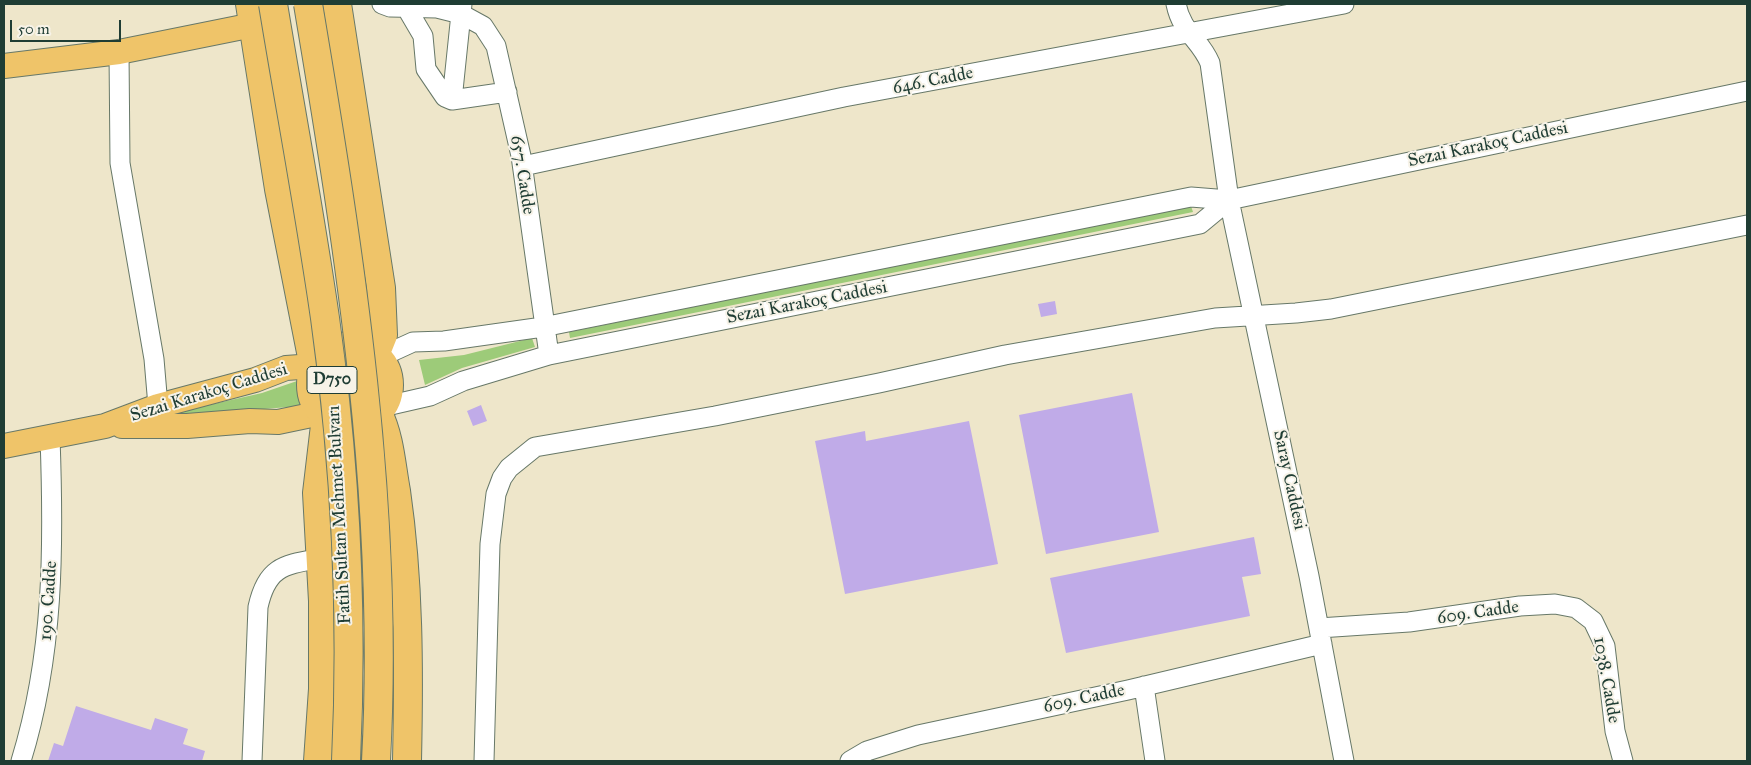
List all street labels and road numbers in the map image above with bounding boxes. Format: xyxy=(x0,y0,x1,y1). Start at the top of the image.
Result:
street label: 646. Cadde xyxy=(891,63,975,99)
street label: Sezai Karakoç Caddesi xyxy=(1406,117,1570,173)
street label: 657. Cadde xyxy=(505,134,539,216)
street label: Sezai Karakoç Caddesi xyxy=(725,277,889,329)
street label: Sezai Karakoç Caddesi xyxy=(128,359,290,427)
road number: D750 xyxy=(307,366,357,394)
street label: Fatih Sultan Mehmet Bulvarı xyxy=(323,405,357,625)
street label: Saray Caddesi xyxy=(1268,428,1310,532)
street label: 190. Cadde xyxy=(35,560,63,642)
street label: 609. Cadde xyxy=(1436,597,1520,629)
street label: 1038. Cadde xyxy=(1588,635,1624,725)
street label: 609. Cadde xyxy=(1041,680,1127,718)

